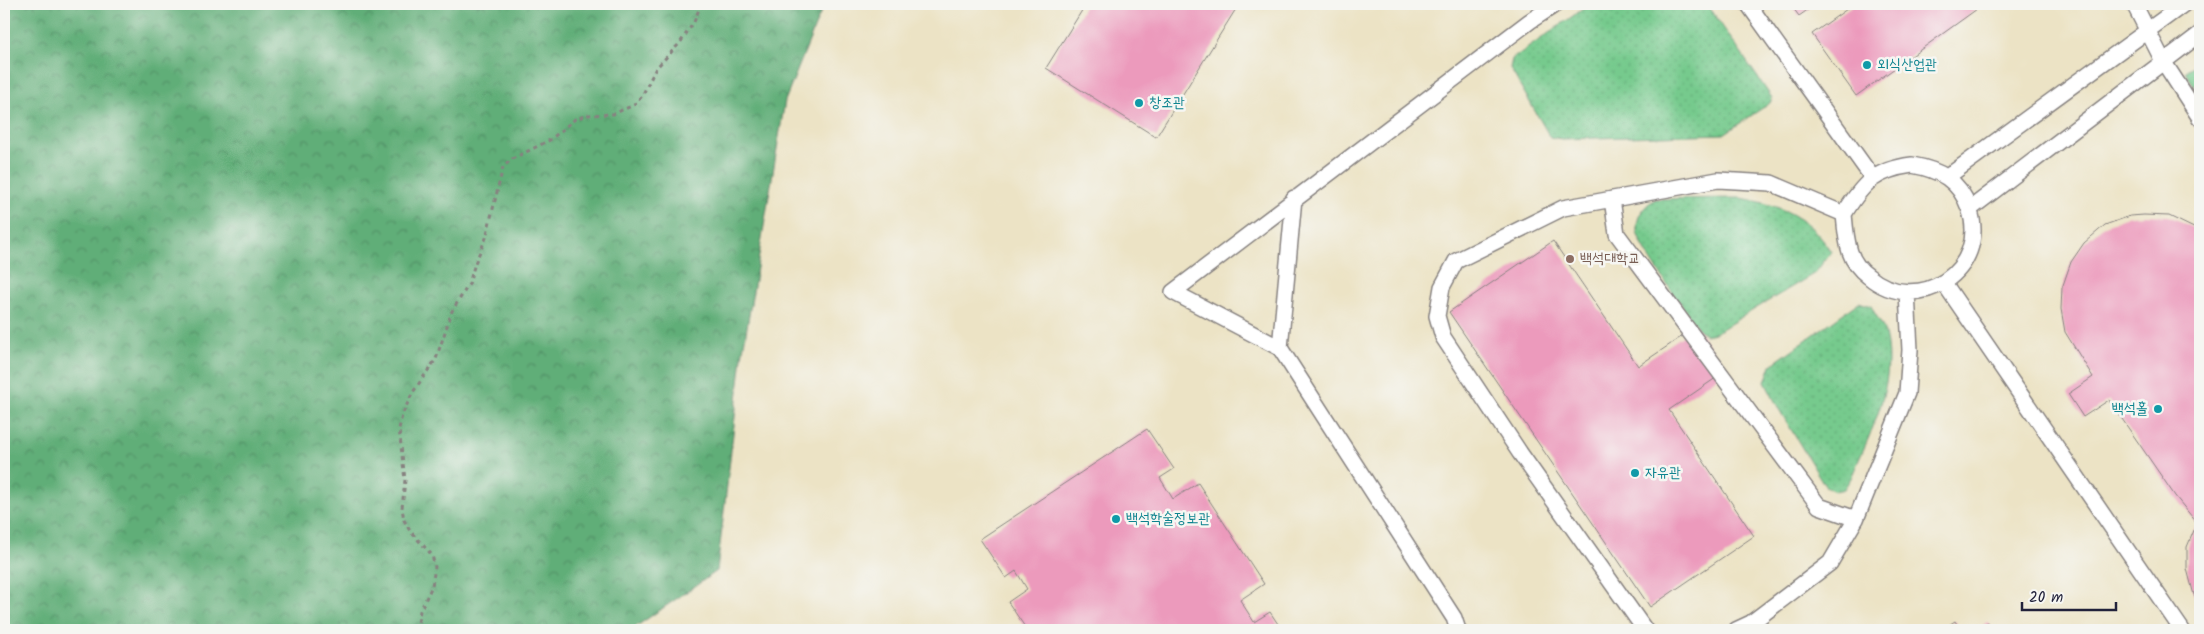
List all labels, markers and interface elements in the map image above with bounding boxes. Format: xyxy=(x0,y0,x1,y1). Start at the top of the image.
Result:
place label: 외식산업관 xyxy=(1877,53,1937,77)
marker: 외식산업관 xyxy=(1861,59,1873,71)
place label: 창조관 xyxy=(1149,91,1185,115)
marker: 창조관 xyxy=(1133,97,1145,109)
place label: 백석대학교 xyxy=(1580,247,1640,271)
marker: 백석대학교 xyxy=(1564,253,1576,265)
place label: 백석홀 xyxy=(2112,397,2148,421)
marker: 백석홀 xyxy=(2152,403,2164,415)
place label: 자유관 xyxy=(1645,461,1681,485)
marker: 자유관 xyxy=(1629,467,1641,479)
place label: 백석학술정보관 xyxy=(1126,507,1211,531)
marker: 백석학술정보관 xyxy=(1110,513,1122,525)
scale bar xyxy=(2022,579,2115,611)
text: 20 m xyxy=(2029,586,2063,610)

